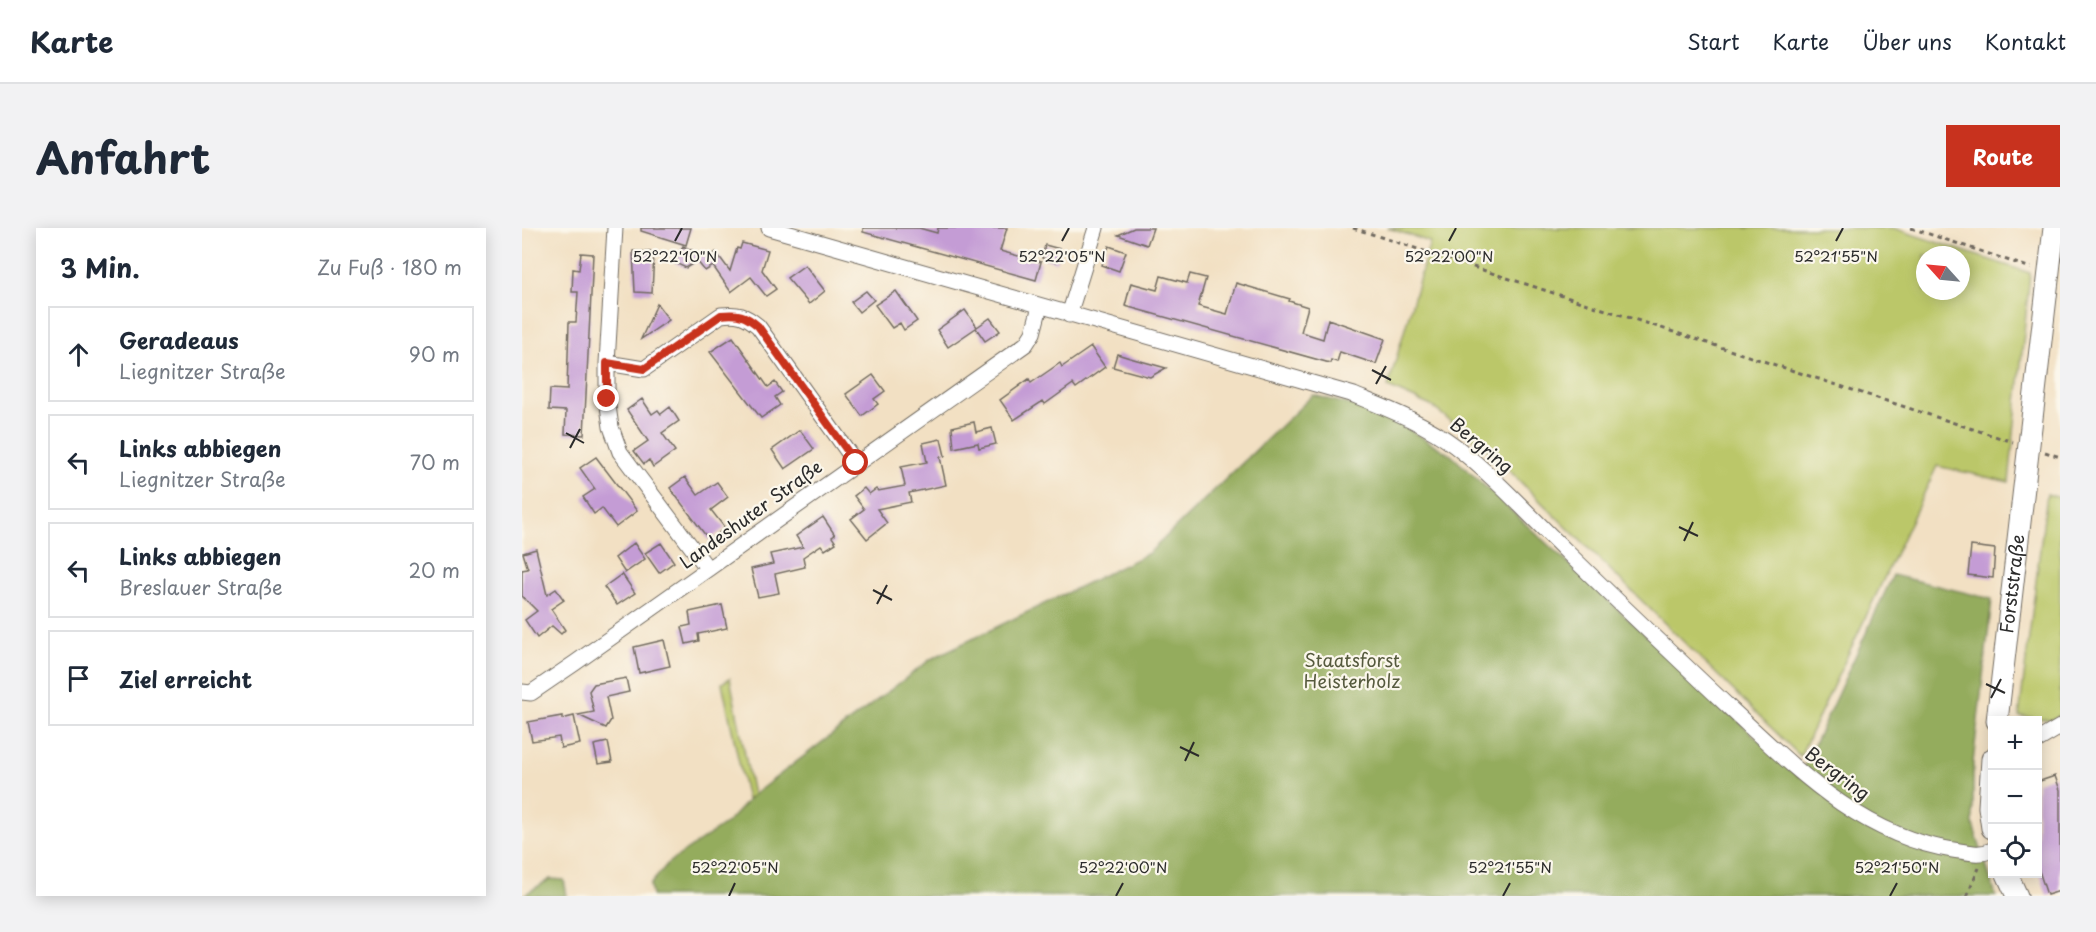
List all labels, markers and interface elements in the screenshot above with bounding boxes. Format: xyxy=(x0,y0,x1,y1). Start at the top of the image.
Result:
text: Karte xyxy=(30,20,113,63)
text: Start xyxy=(1687,25,1739,57)
text: Karte xyxy=(1772,25,1829,57)
text: Über uns xyxy=(1862,25,1952,57)
text: Kontakt xyxy=(1985,25,2066,57)
text: Anfahrt xyxy=(36,125,210,188)
button: Route xyxy=(1946,125,2060,187)
text: 52°22'10"N xyxy=(632,244,718,267)
text: 52°22'05"N xyxy=(1018,244,1106,267)
text: 52°22'00"N xyxy=(1404,244,1494,267)
text: 52°21'55"N xyxy=(1794,244,1878,267)
north arrow xyxy=(1916,246,1970,300)
text: 3 Min. xyxy=(60,248,140,287)
text: Zu Fuß · 180 m xyxy=(317,252,462,282)
text: Geradeaus xyxy=(119,323,239,356)
icon: ahead xyxy=(62,338,95,371)
text: 90 m xyxy=(409,339,460,369)
text: Liegnitzer Straße xyxy=(119,356,286,386)
route end xyxy=(593,385,619,411)
street label: Bergring xyxy=(1445,410,1519,479)
text: Links abbiegen xyxy=(119,431,281,464)
icon: left xyxy=(62,446,95,479)
text: 70 m xyxy=(410,447,460,477)
route start xyxy=(842,449,868,475)
street label: Landeshuter Straße xyxy=(673,453,827,575)
text: Liegnitzer Straße xyxy=(119,464,286,494)
street label: Forststraße xyxy=(1992,533,2030,635)
text: Links abbiegen xyxy=(119,539,281,572)
icon: left xyxy=(62,554,95,587)
text: 20 m xyxy=(408,555,460,585)
text: Breslauer Straße xyxy=(119,572,283,602)
park label: Staatsforst Heisterholz xyxy=(1304,646,1400,694)
icon: arrive xyxy=(62,662,95,695)
text: Ziel erreicht xyxy=(119,662,252,695)
map controls xyxy=(1988,716,2042,878)
button: + xyxy=(1988,716,2042,770)
street label: Bergring xyxy=(1800,739,1876,806)
button: − xyxy=(1988,770,2042,824)
button: locate xyxy=(1988,824,2042,878)
text: 52°22'05"N xyxy=(691,855,779,878)
text: 52°22'00"N xyxy=(1078,855,1168,878)
text: 52°21'55"N xyxy=(1468,855,1552,878)
text: 52°21'50"N xyxy=(1854,855,1940,878)

